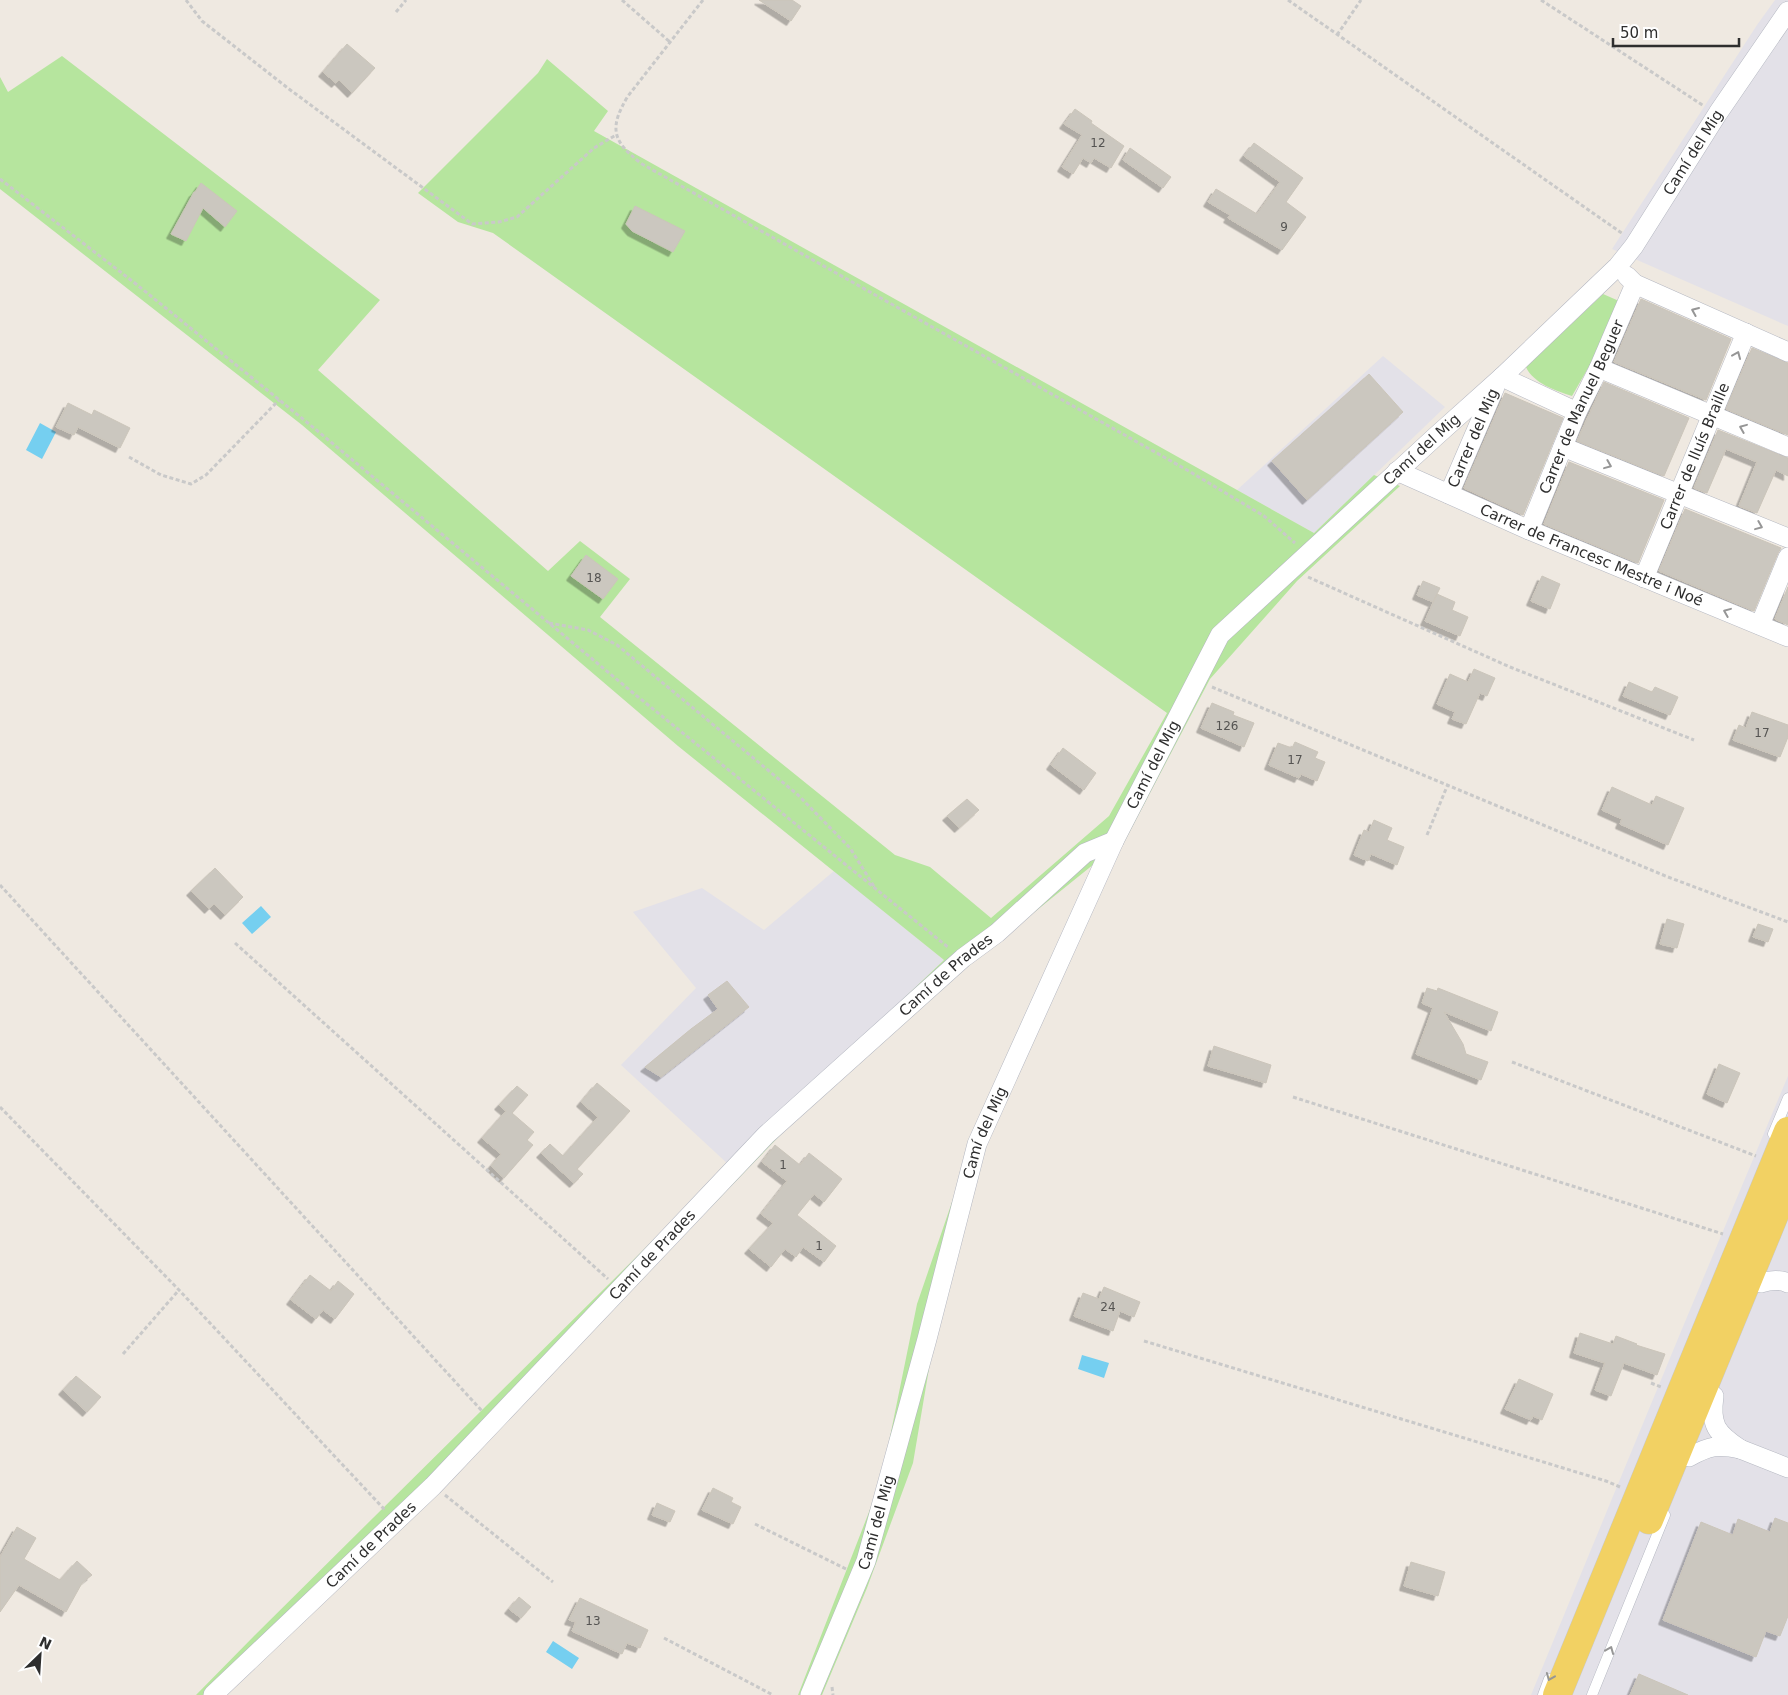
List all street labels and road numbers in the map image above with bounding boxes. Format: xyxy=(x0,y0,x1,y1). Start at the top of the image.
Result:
street label: Camí del Mig xyxy=(1659,106,1727,199)
street label: Carrer de Manuel Beguer xyxy=(1536,316,1628,497)
street label: Carrer de lluís Braille xyxy=(1656,380,1733,532)
street label: Carrer del Mig xyxy=(1444,386,1502,490)
street label: Camí del Mig xyxy=(1380,410,1464,489)
street label: Carrer de Francesc Mestre i Noé xyxy=(1477,500,1706,610)
street label: Camí del Mig xyxy=(1123,717,1184,812)
street label: Camí de Prades xyxy=(895,930,996,1020)
street label: Camí del Mig xyxy=(959,1084,1011,1181)
street label: Camí de Prades xyxy=(605,1206,699,1304)
street label: Camí del Mig xyxy=(854,1473,898,1573)
street label: Camí de Prades xyxy=(322,1498,420,1592)

